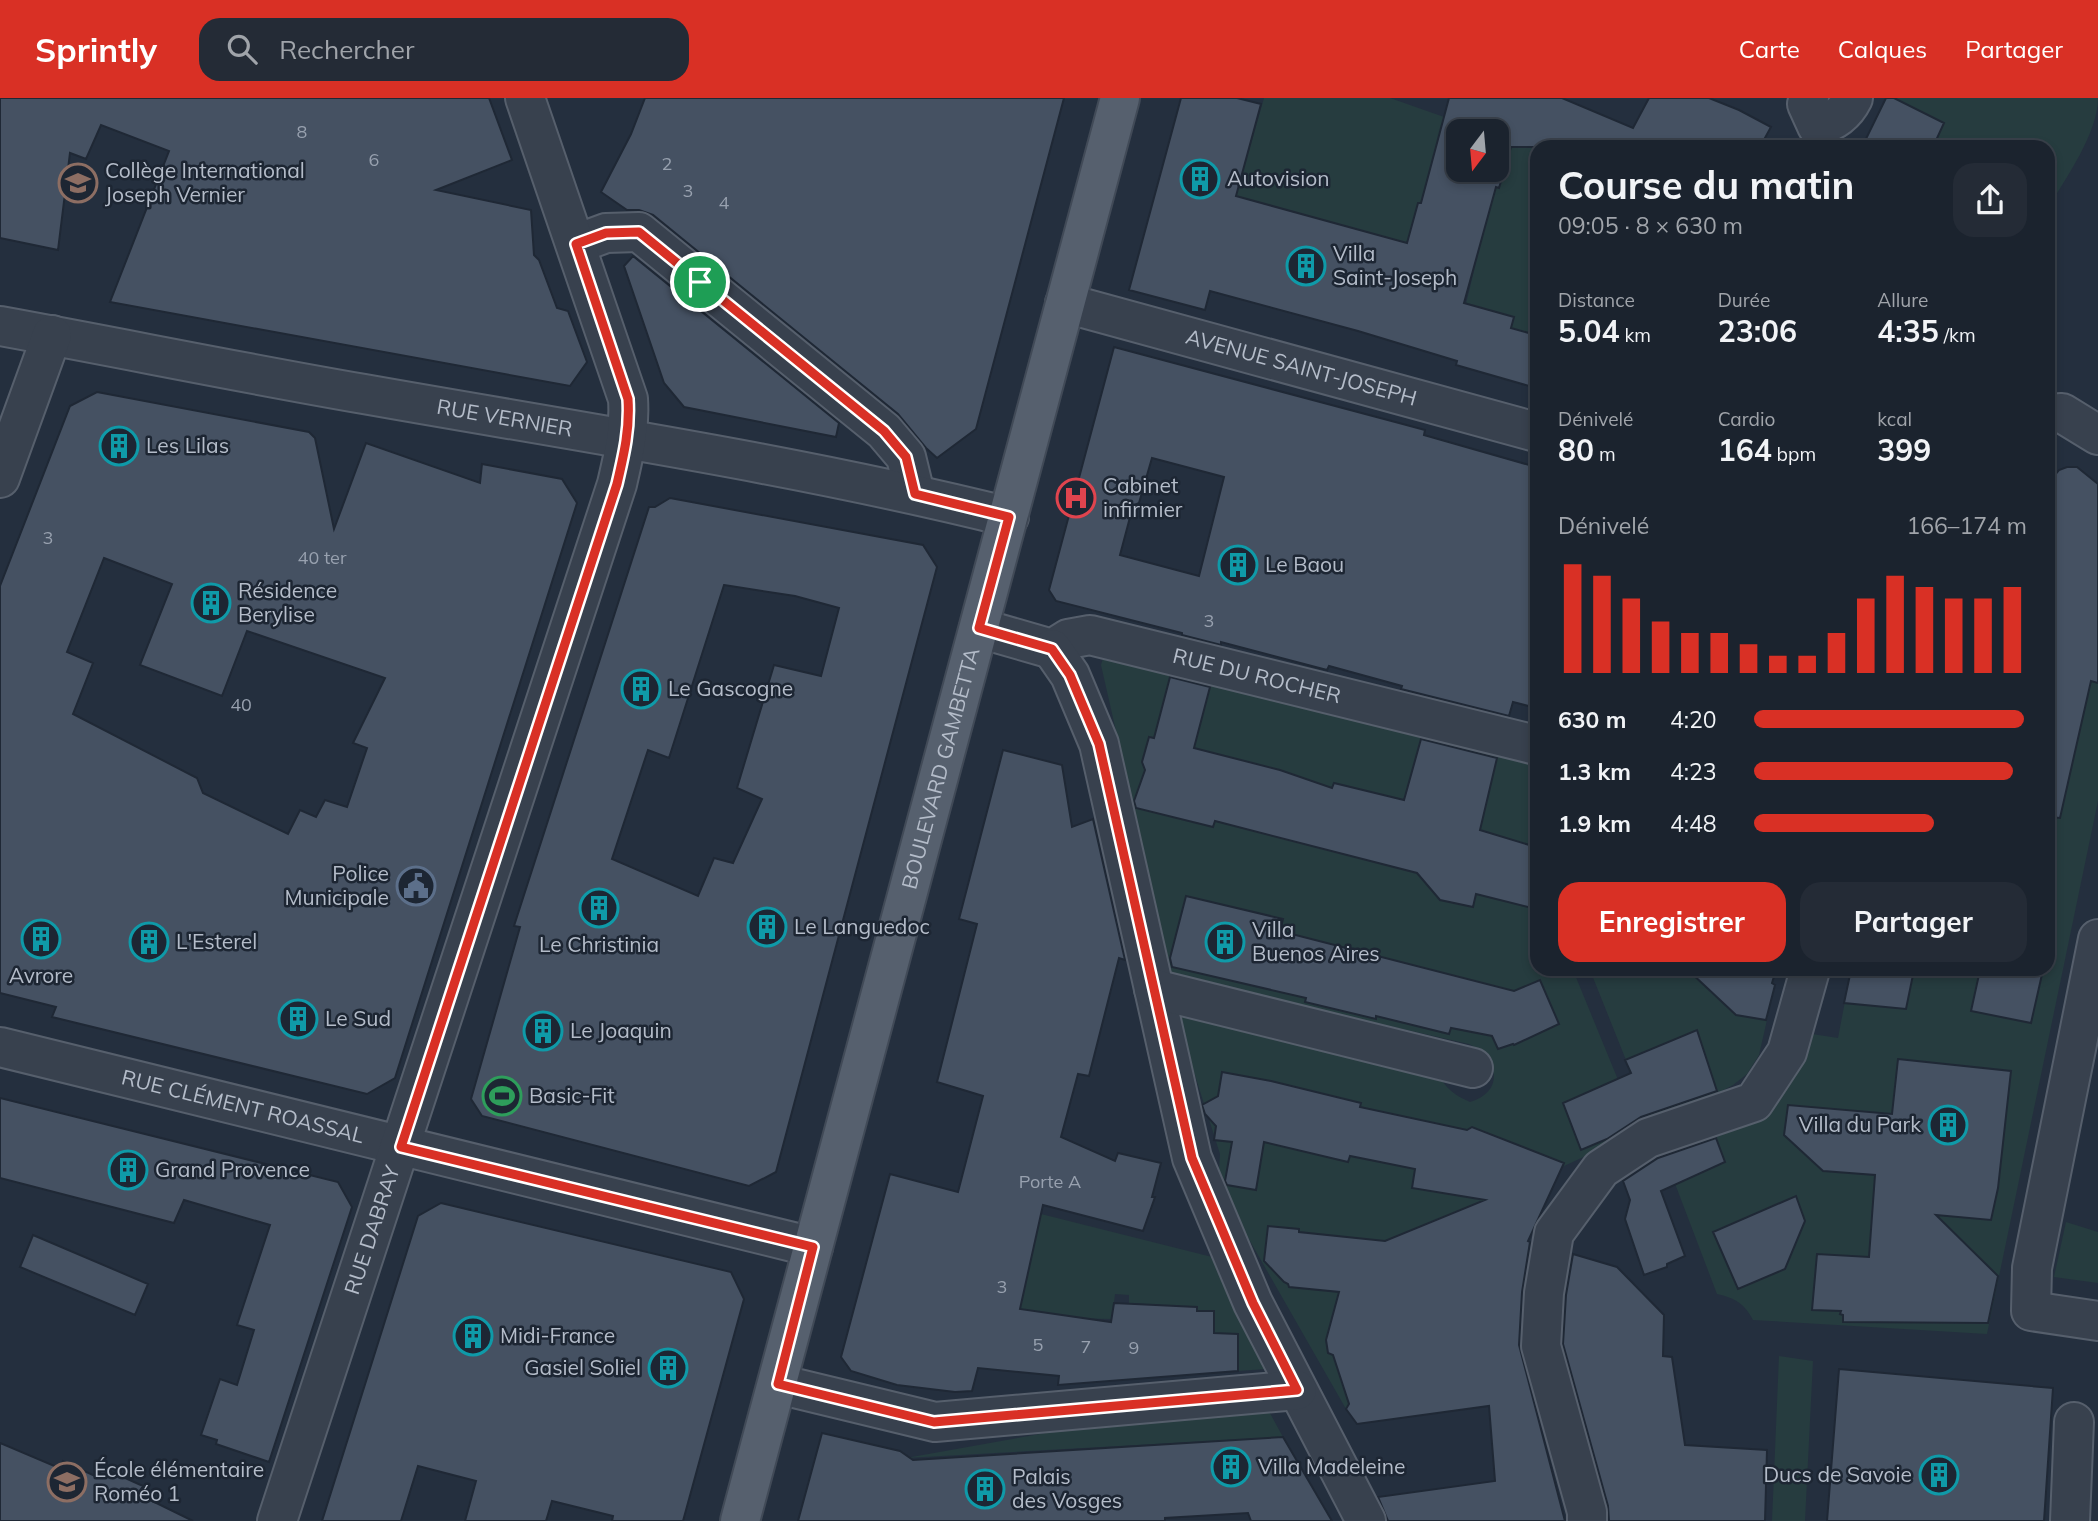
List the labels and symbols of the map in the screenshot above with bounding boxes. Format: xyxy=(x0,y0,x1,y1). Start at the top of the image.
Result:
north arrow xyxy=(1446,119,1508,182)
house number: 8 xyxy=(297,120,307,143)
house number: 6 xyxy=(369,148,379,171)
house number: 2 xyxy=(662,152,672,175)
place label: Collège International Joseph Vernier xyxy=(105,157,305,207)
building icon: Autovision xyxy=(1179,158,1221,200)
school or university icon: Collège International Joseph Vernier xyxy=(57,162,99,204)
place label: Autovision xyxy=(1227,165,1330,191)
house number: 3 xyxy=(683,179,693,202)
house number: 4 xyxy=(719,191,730,214)
place label: Villa Saint-Joseph xyxy=(1333,240,1457,290)
building icon: Villa Saint-Joseph xyxy=(1285,245,1327,287)
pin xyxy=(670,252,730,312)
street label: AVENUE SAINT-JOSEPH xyxy=(1183,323,1420,411)
street label: RUE VERNIER xyxy=(435,393,575,442)
building icon: Les Lilas xyxy=(98,425,140,467)
place label: Les Lilas xyxy=(146,432,229,458)
place label: Cabinet infirmier xyxy=(1103,472,1183,522)
hospital icon: Cabinet infirmier xyxy=(1055,477,1097,519)
house number: 3 xyxy=(43,526,53,549)
building icon: Le Baou xyxy=(1217,544,1259,586)
house number: 40 ter xyxy=(298,546,347,569)
place label: Le Baou xyxy=(1265,551,1344,577)
place label: Résidence Berylise xyxy=(238,577,337,627)
building icon: Résidence Berylise xyxy=(190,582,232,624)
house number: 3 xyxy=(1204,609,1214,632)
street label: RUE DU ROCHER xyxy=(1170,642,1344,708)
street label: BOULEVARD GAMBETTA xyxy=(895,644,985,892)
building icon: Le Gascogne xyxy=(620,668,662,710)
place label: Le Gascogne xyxy=(668,675,793,701)
house number: 40 xyxy=(230,693,252,716)
place label: Police Municipale xyxy=(285,860,389,910)
public building icon: Police Municipale xyxy=(395,865,437,907)
building icon: Le Christinia xyxy=(578,887,620,929)
building icon: Le Languedoc xyxy=(746,906,788,948)
place label: Le Languedoc xyxy=(794,913,930,939)
place label: Villa Buenos Aires xyxy=(1252,916,1380,966)
building icon: Avrore xyxy=(20,918,62,960)
building icon: L'Esterel xyxy=(128,921,170,963)
building icon: Villa Buenos Aires xyxy=(1204,921,1246,963)
place label: L'Esterel xyxy=(176,928,257,954)
place label: Le Christinia xyxy=(539,931,659,957)
place label: Avrore xyxy=(9,962,73,988)
building icon: Le Sud xyxy=(277,998,319,1040)
place label: Le Sud xyxy=(325,1005,391,1031)
building icon: Le Joaquin xyxy=(522,1010,564,1052)
place label: Le Joaquin xyxy=(570,1017,672,1043)
street label: RUE CLÉMENT ROASSAL xyxy=(119,1063,367,1148)
sports icon: Basic-Fit xyxy=(481,1075,523,1117)
place label: Basic-Fit xyxy=(529,1082,615,1108)
building icon: Villa du Park xyxy=(1927,1104,1969,1146)
place label: Villa du Park xyxy=(1799,1111,1921,1137)
building icon: Grand Provence xyxy=(107,1149,149,1191)
place label: Grand Provence xyxy=(155,1156,310,1182)
street label: RUE DABRAY xyxy=(338,1162,405,1298)
house number: Porte A xyxy=(1019,1170,1081,1193)
house number: 3 xyxy=(997,1275,1007,1298)
building icon: Midi-France xyxy=(452,1315,494,1357)
place label: Midi-France xyxy=(500,1322,615,1348)
house number: 5 xyxy=(1033,1333,1044,1356)
house number: 7 xyxy=(1081,1335,1091,1358)
house number: 9 xyxy=(1129,1336,1139,1359)
building icon: Gasiel Soliel xyxy=(647,1347,689,1389)
place label: Gasiel Soliel xyxy=(524,1354,641,1380)
building icon: Villa Madeleine xyxy=(1210,1446,1252,1488)
place label: Villa Madeleine xyxy=(1258,1453,1406,1479)
building icon: Ducs de Savoie xyxy=(1918,1454,1960,1496)
place label: École élémentaire Roméo 1 xyxy=(94,1456,264,1506)
school or university icon: École élémentaire Roméo 1 xyxy=(46,1461,88,1503)
place label: Ducs de Savoie xyxy=(1763,1461,1912,1487)
place label: Palais des Vosges xyxy=(1012,1463,1122,1513)
building icon: Palais des Vosges xyxy=(964,1468,1006,1510)

